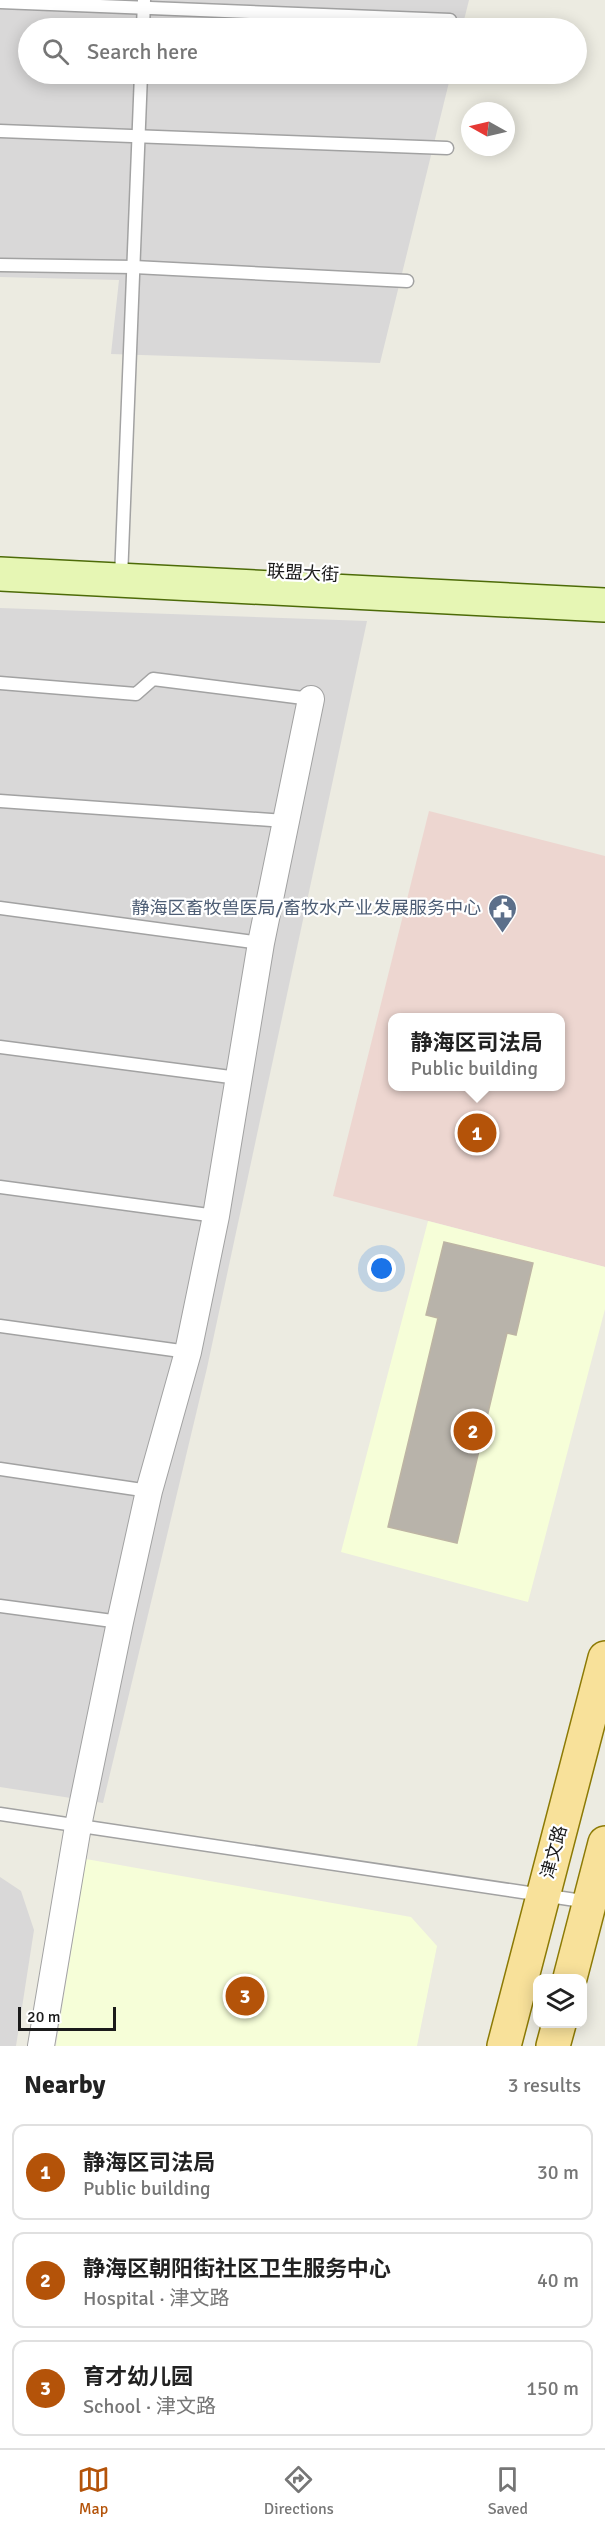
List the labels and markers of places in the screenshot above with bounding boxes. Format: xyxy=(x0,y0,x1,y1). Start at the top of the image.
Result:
public building icon: 静海区畜牧兽医局/畜牧水产业发展服务中心 xyxy=(486,892,518,934)
place label: 静海区畜牧兽医局/畜牧水产业发展服务中心 xyxy=(131,897,481,919)
pin: 1 xyxy=(458,1110,496,1156)
pin: 2 xyxy=(454,1408,492,1454)
pin: 3 xyxy=(226,1974,264,2018)

